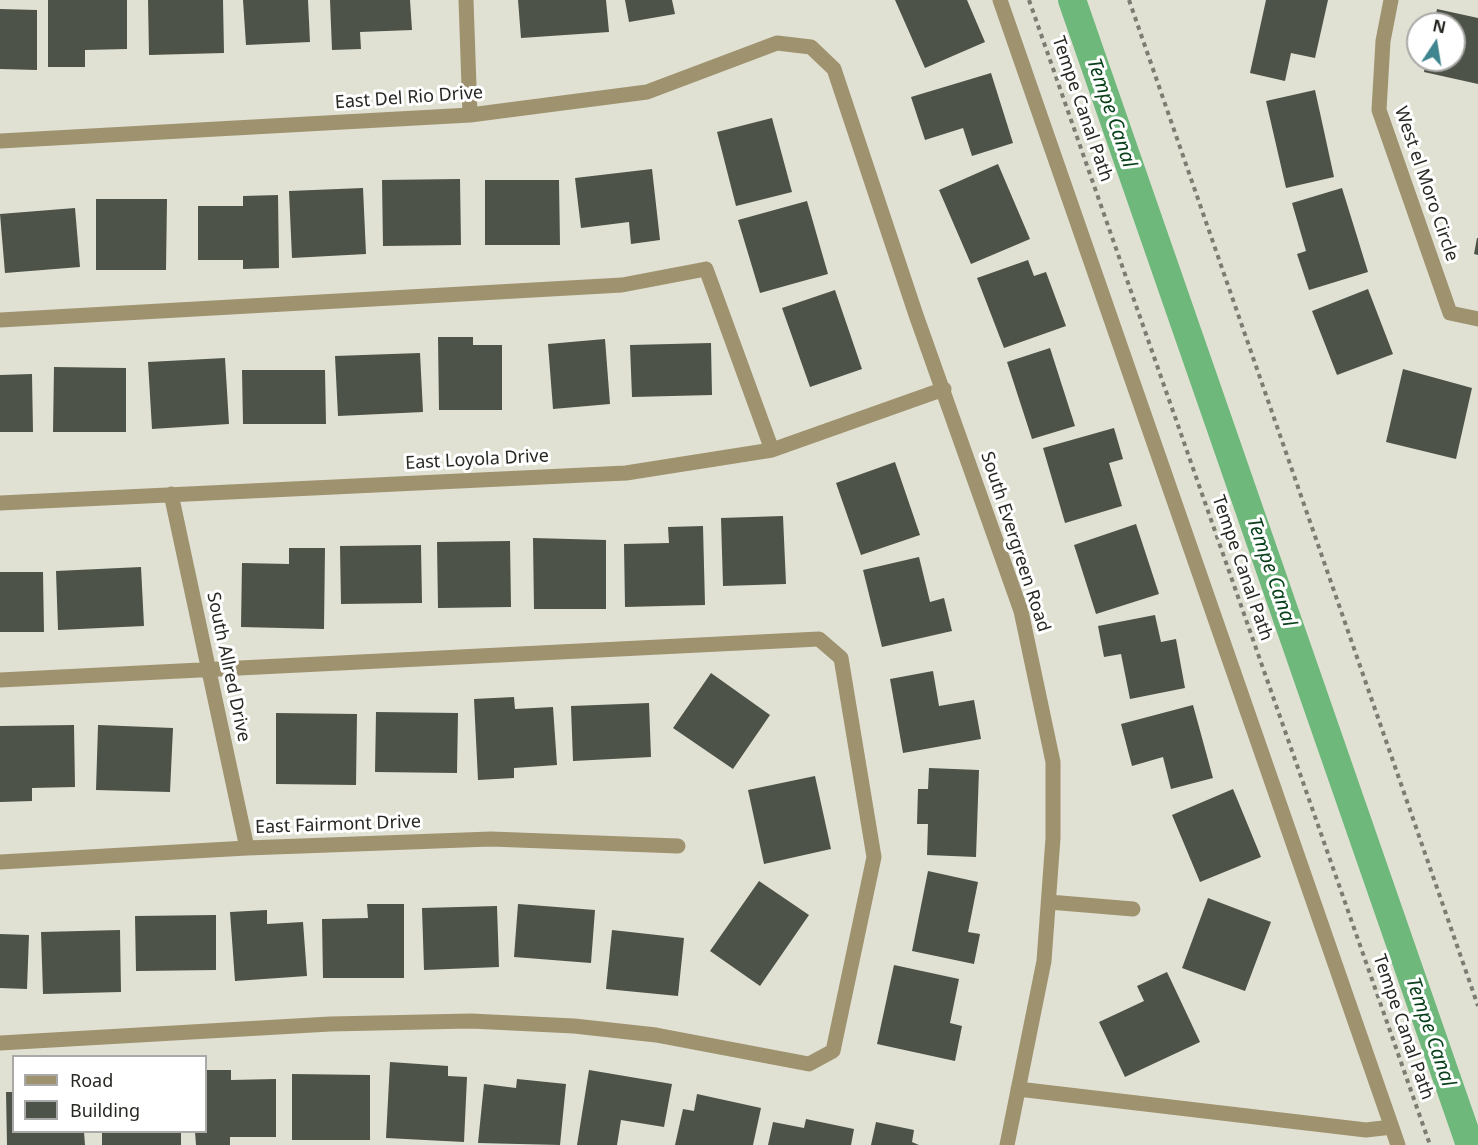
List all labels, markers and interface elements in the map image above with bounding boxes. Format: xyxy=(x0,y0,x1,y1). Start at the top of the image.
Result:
north arrow xyxy=(1406,12,1466,72)
text: N xyxy=(1431,14,1448,38)
street label: Tempe Canal Path xyxy=(1047,34,1117,184)
water label: Tempe Canal xyxy=(1081,55,1141,171)
street label: East Del Rio Drive xyxy=(334,82,484,114)
street label: West el Moro Circle xyxy=(1389,104,1463,264)
street label: East Loyola Drive xyxy=(405,445,549,475)
street label: South Evergreen Road xyxy=(976,449,1054,635)
street label: Tempe Canal Path xyxy=(1207,493,1277,643)
water label: Tempe Canal xyxy=(1241,514,1301,630)
street label: South Allred Drive xyxy=(202,590,254,744)
street label: East Fairmont Drive xyxy=(255,811,421,839)
street label: Tempe Canal Path xyxy=(1368,952,1438,1102)
water label: Tempe Canal xyxy=(1400,974,1460,1090)
legend xyxy=(12,1055,207,1133)
text: Road xyxy=(70,1068,113,1092)
text: Building xyxy=(70,1098,140,1122)

